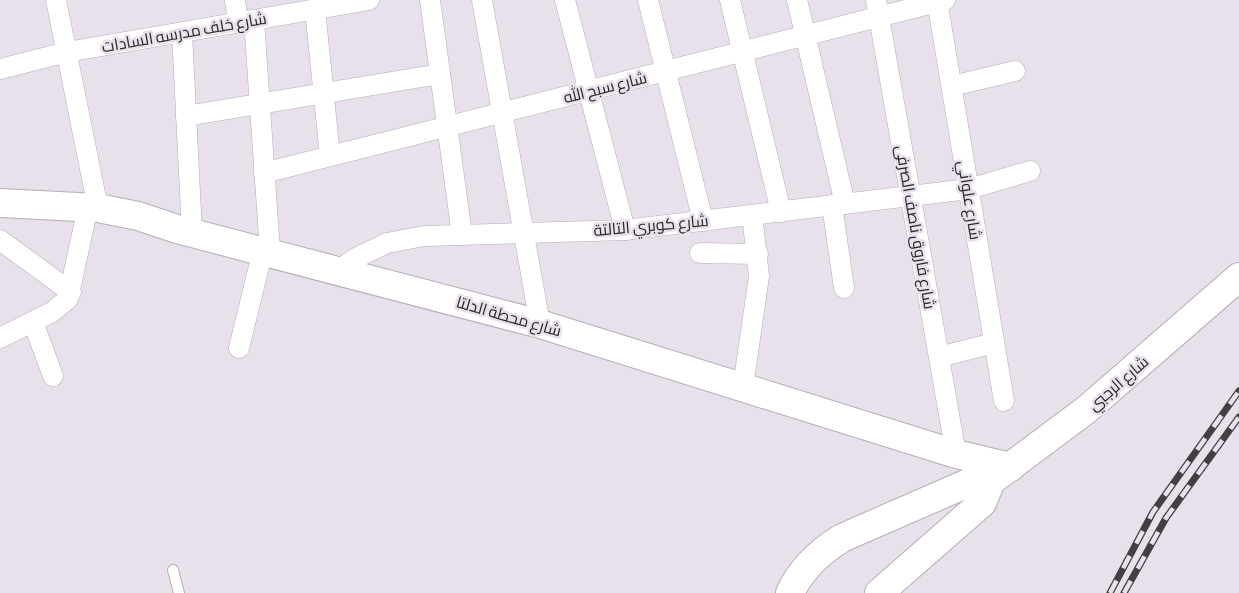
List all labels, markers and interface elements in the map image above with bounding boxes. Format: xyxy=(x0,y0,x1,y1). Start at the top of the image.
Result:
street label: شارع خلف مدرسه السادات xyxy=(100,10,268,58)
street label: شارع سبح الله xyxy=(561,67,649,109)
street label: شارع فاروق ناصف الصرفى xyxy=(890,144,938,311)
street label: شارع علواني xyxy=(950,159,984,242)
street label: شارع كوبري التالتة xyxy=(593,212,710,244)
street label: شارع محطة الدلتا xyxy=(454,293,563,342)
street label: شارع الرجبي xyxy=(1085,353,1155,418)

